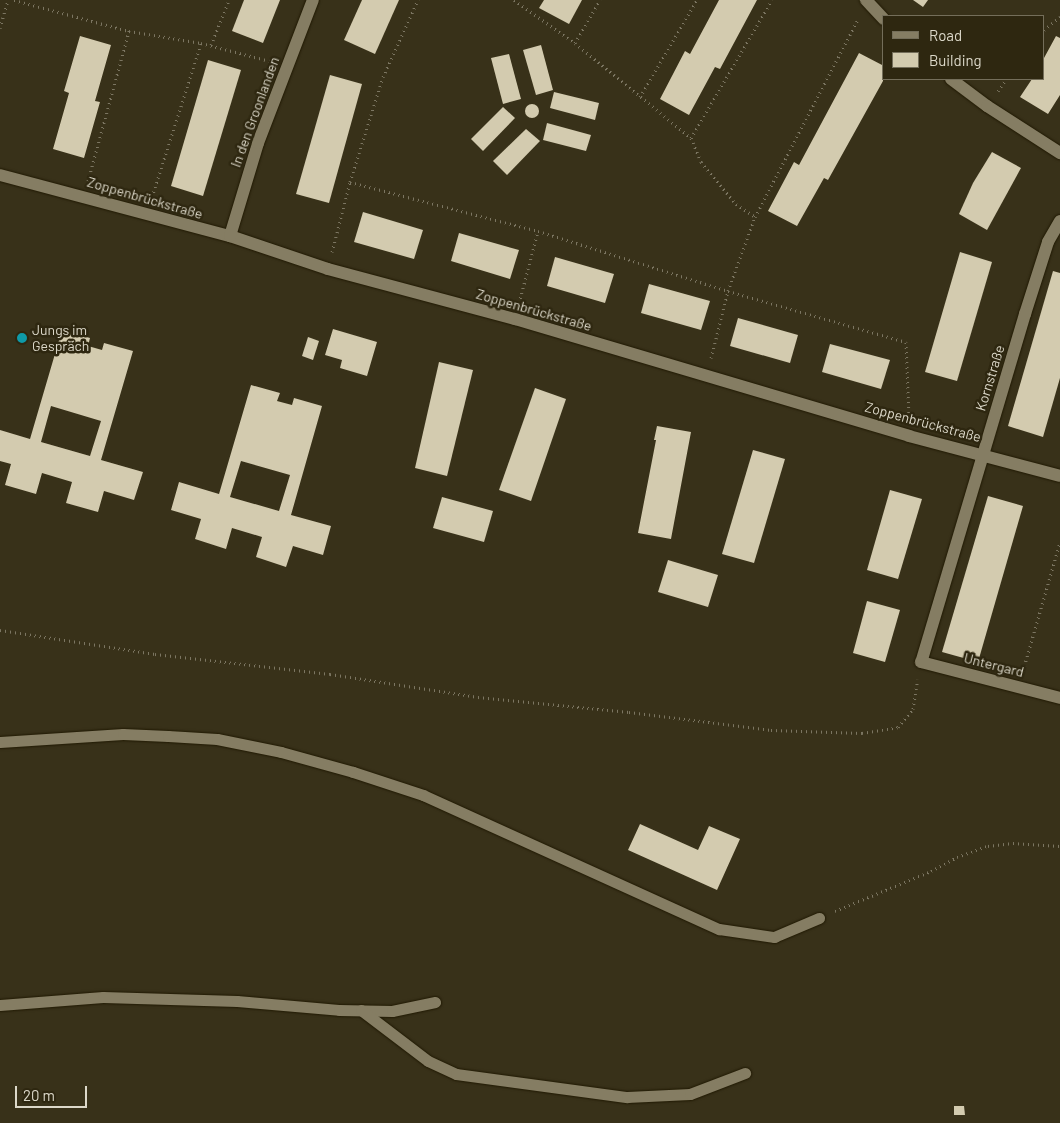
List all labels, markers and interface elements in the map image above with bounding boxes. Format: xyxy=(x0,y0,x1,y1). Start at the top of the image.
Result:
legend xyxy=(882,15,1045,80)
text: Road xyxy=(929,26,962,44)
text: Building xyxy=(929,51,982,69)
street label: In den Groonlanden xyxy=(227,54,283,170)
street label: Zoppenbrückstraße xyxy=(85,173,205,223)
street label: Zoppenbrückstraße xyxy=(474,285,594,335)
place label: Jungs im Gespräch xyxy=(32,322,89,354)
marker: Jungs im Gespräch xyxy=(16,332,28,344)
street label: Kornstraße xyxy=(972,343,1008,413)
street label: Zoppenbrückstraße xyxy=(863,398,983,446)
street label: Untergard xyxy=(962,649,1026,681)
scale bar xyxy=(18,1076,90,1108)
text: 20 m xyxy=(23,1086,55,1104)

